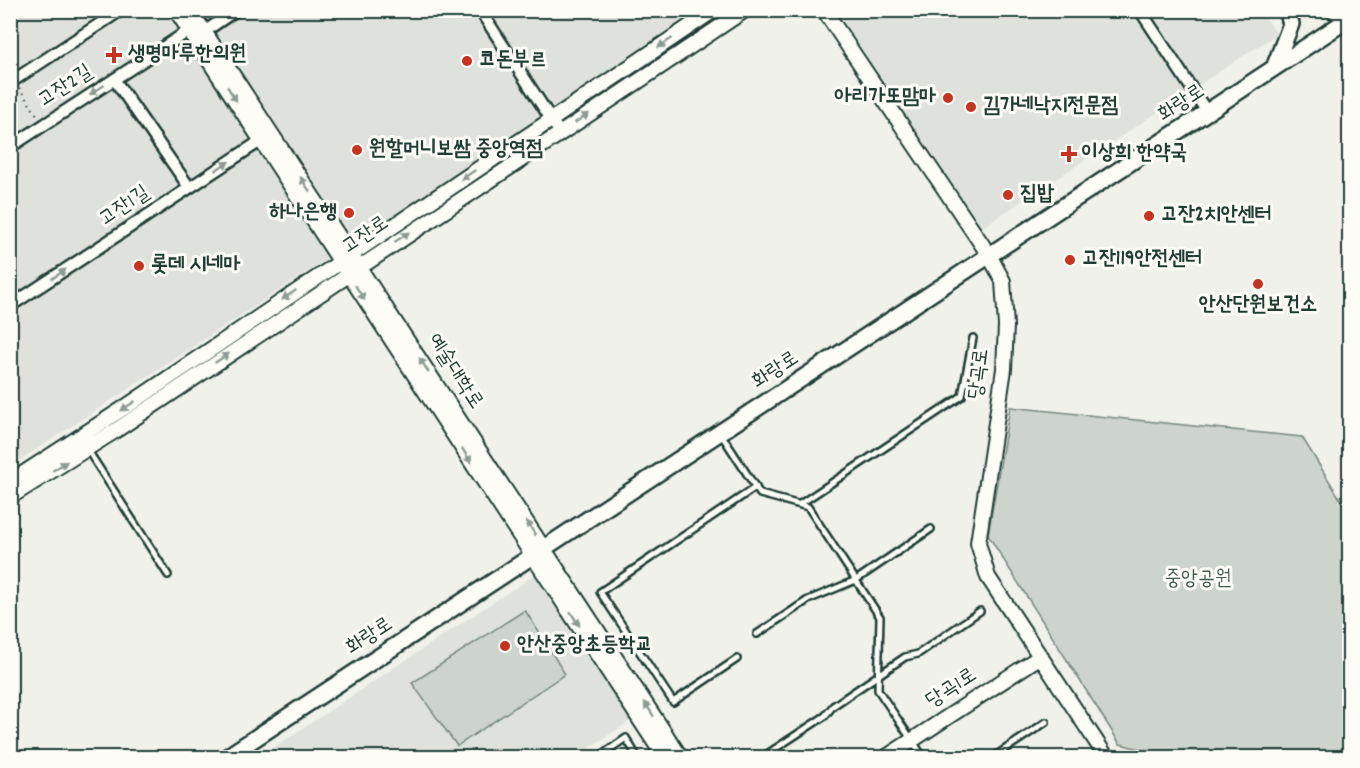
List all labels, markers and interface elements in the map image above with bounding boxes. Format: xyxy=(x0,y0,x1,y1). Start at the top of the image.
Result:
one-way arrow xyxy=(657,37,673,48)
place label: 생명마루한의원 xyxy=(127,40,246,70)
marker: 생명마루한의원 xyxy=(105,46,123,64)
place label: 코돈부르 xyxy=(479,46,547,76)
marker: 코돈부르 xyxy=(460,54,474,68)
street label: 고잔2길 xyxy=(33,58,99,116)
street label: 화랑로 xyxy=(1153,78,1211,130)
place label: 아리가또맘마 xyxy=(835,83,936,113)
one-way arrow xyxy=(89,85,105,96)
one-way arrow xyxy=(226,86,237,102)
marker: 아리가또맘마 xyxy=(941,91,955,105)
place label: 김가네낙지전문점 xyxy=(983,92,1118,122)
marker: 김가네낙지전문점 xyxy=(964,100,978,114)
one-way arrow xyxy=(574,113,590,124)
place label: 원할머니보쌈 중앙역점 xyxy=(369,135,543,165)
place label: 이상희 한약국 xyxy=(1081,139,1187,169)
marker: 원할머니보쌈 중앙역점 xyxy=(350,143,364,157)
marker: 이상희 한약국 xyxy=(1062,147,1076,161)
one-way arrow xyxy=(213,160,229,172)
one-way arrow xyxy=(460,169,476,180)
one-way arrow xyxy=(300,176,311,192)
street label: 고잔1길 xyxy=(94,179,156,235)
place label: 집밥 xyxy=(1020,180,1055,210)
marker: 집밥 xyxy=(1001,188,1015,202)
place label: 하나은행 xyxy=(268,198,337,228)
place label: 고잔2치안센터 xyxy=(1161,201,1272,231)
marker: 하나은행 xyxy=(342,206,356,220)
street label: 고잔로 xyxy=(337,209,395,263)
marker: 고잔2치안센터 xyxy=(1142,209,1156,223)
one-way arrow xyxy=(393,232,410,243)
place label: 고잔119안전센터 xyxy=(1082,245,1202,275)
place label: 롯데 시네마 xyxy=(151,251,240,281)
marker: 고잔119안전센터 xyxy=(1063,253,1077,267)
marker: 롯데 시네마 xyxy=(132,259,146,273)
one-way arrow xyxy=(51,269,67,280)
marker: 안산단원보건소 xyxy=(1251,277,1265,291)
one-way arrow xyxy=(355,285,366,301)
one-way arrow xyxy=(281,289,297,300)
place label: 안산단원보건소 xyxy=(1199,291,1317,321)
street label: 예술대학로 xyxy=(418,328,490,416)
street label: 화랑로 xyxy=(747,345,805,397)
street label: 당곡로 xyxy=(962,347,998,401)
one-way arrow xyxy=(214,352,230,364)
one-way arrow xyxy=(418,357,430,373)
one-way arrow xyxy=(120,400,136,411)
one-way arrow xyxy=(462,448,473,464)
one-way arrow xyxy=(52,460,68,471)
one-way arrow xyxy=(525,520,537,536)
park label: 중앙공원 xyxy=(1164,565,1232,595)
street label: 화랑로 xyxy=(341,611,399,663)
one-way arrow xyxy=(569,611,580,627)
place label: 안산중앙초등학교 xyxy=(517,631,652,661)
marker: 안산중앙초등학교 xyxy=(498,639,512,653)
street label: 당곡1로 xyxy=(921,661,983,717)
one-way arrow xyxy=(643,701,655,717)

